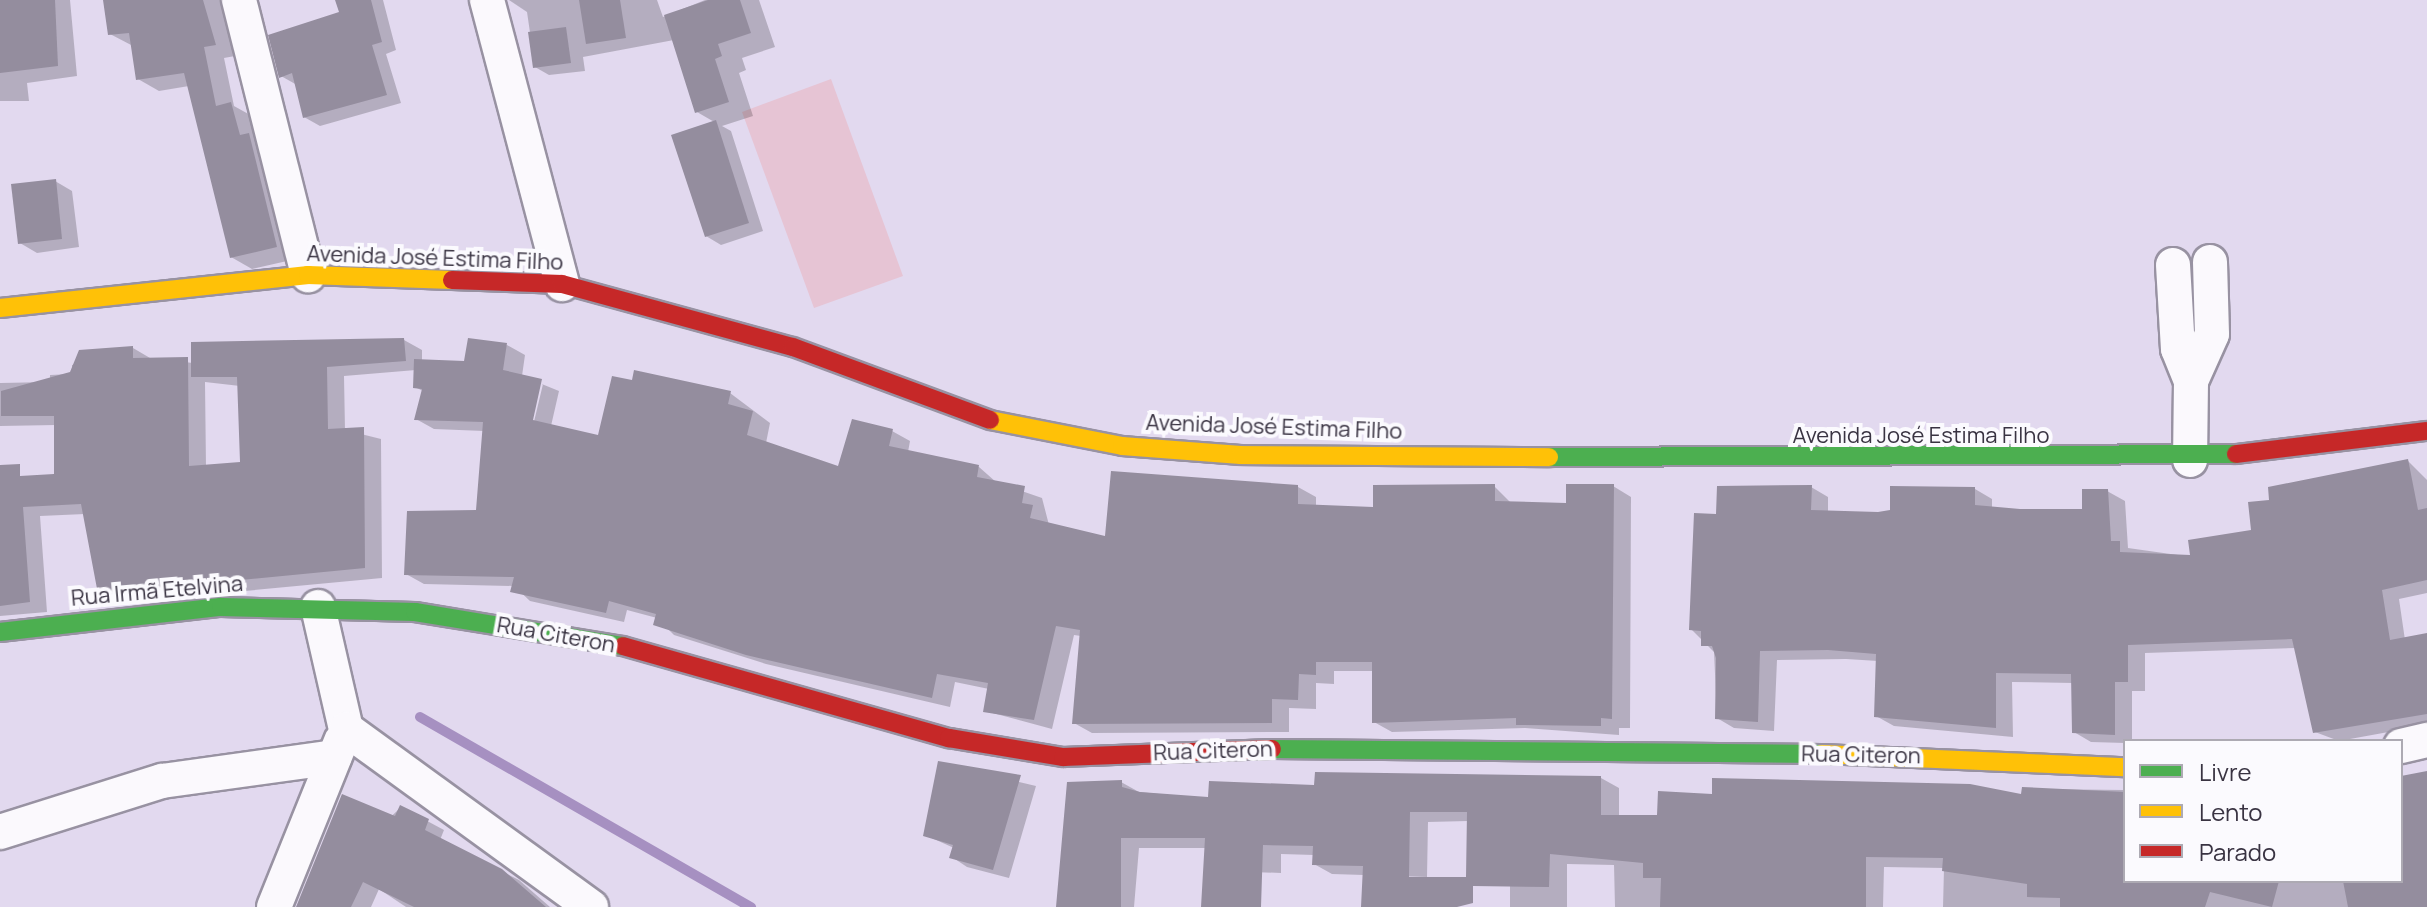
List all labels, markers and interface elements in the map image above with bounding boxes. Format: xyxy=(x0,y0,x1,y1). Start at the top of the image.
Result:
street label: Avenida José Estima Filho xyxy=(306,240,564,276)
street label: Avenida José Estima Filho xyxy=(1145,409,1403,445)
street label: Avenida José Estima Filho xyxy=(1793,423,2049,449)
street label: Rua Irmã Etelvina xyxy=(70,570,244,612)
street label: Rua Citeron xyxy=(495,612,617,658)
street label: Rua Citeron xyxy=(1153,736,1273,766)
legend xyxy=(2123,739,2403,883)
street label: Rua Citeron xyxy=(1801,741,1921,769)
text: Livre xyxy=(2199,755,2252,788)
text: Lento xyxy=(2199,795,2263,828)
text: Parado xyxy=(2199,835,2276,868)

